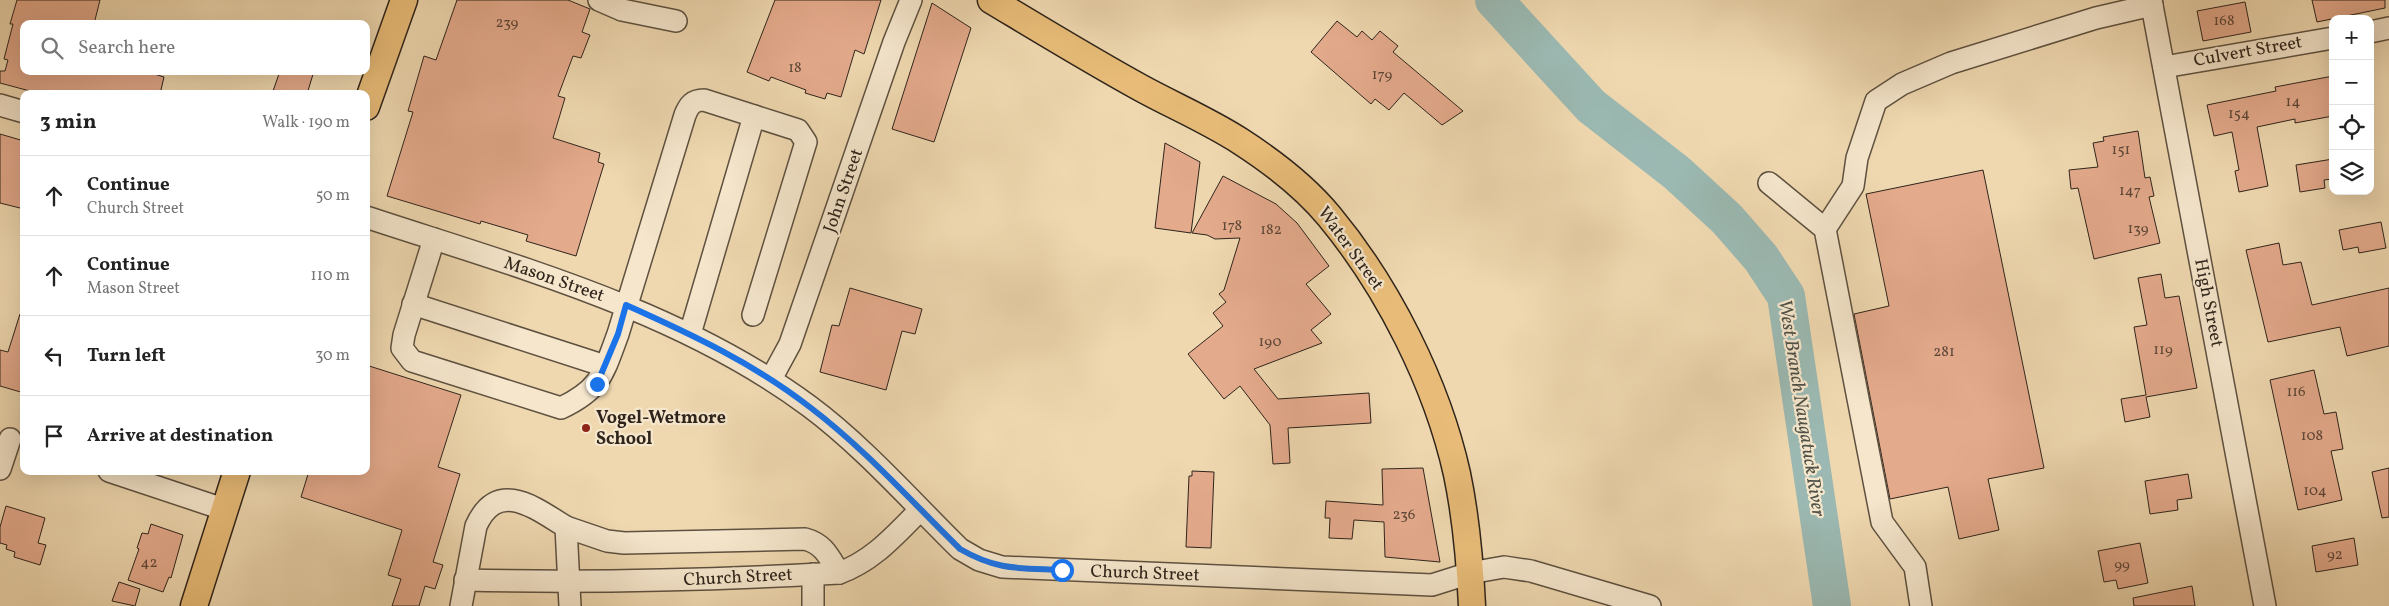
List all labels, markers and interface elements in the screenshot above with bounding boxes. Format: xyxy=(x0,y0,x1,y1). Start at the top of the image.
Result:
house number: 168 xyxy=(2213,11,2235,32)
house number: 239 xyxy=(496,13,519,34)
map controls xyxy=(2329,15,2374,195)
button: + xyxy=(2329,15,2374,60)
search box xyxy=(20,20,370,75)
street label: Culvert Street xyxy=(2192,30,2304,74)
icon: search xyxy=(38,34,66,62)
text: Search here xyxy=(78,35,175,61)
house number: 18 xyxy=(788,58,802,79)
button: − xyxy=(2329,60,2374,105)
house number: 179 xyxy=(1372,65,1393,86)
house number: 14 xyxy=(2286,92,2300,113)
house number: 154 xyxy=(2228,104,2250,125)
button: locate xyxy=(2329,105,2374,150)
text: 3 min xyxy=(40,108,96,137)
text: Walk · 190 m xyxy=(262,112,350,134)
house number: 151 xyxy=(2112,140,2130,161)
street label: John Street xyxy=(818,146,870,236)
button: layers xyxy=(2329,150,2374,195)
text: Continue xyxy=(87,172,170,198)
house number: 147 xyxy=(2119,181,2141,202)
icon: ahead xyxy=(40,182,68,210)
text: 50 m xyxy=(316,185,350,207)
text: Church Street xyxy=(87,198,184,220)
street label: Water Street xyxy=(1311,202,1389,296)
house number: 178 xyxy=(1222,216,1242,237)
house number: 139 xyxy=(2127,219,2149,240)
house number: 182 xyxy=(1260,220,1282,241)
street label: Mason Street xyxy=(501,251,607,309)
text: Continue xyxy=(87,252,170,278)
street label: High Street xyxy=(2187,257,2229,349)
icon: ahead xyxy=(40,262,68,290)
text: 110 m xyxy=(311,265,350,287)
text: Mason Street xyxy=(87,278,180,300)
water label: West Branch Naugatuck River xyxy=(1771,298,1831,519)
house number: 190 xyxy=(1259,332,1281,353)
house number: 119 xyxy=(2153,340,2173,361)
icon: left xyxy=(40,342,68,370)
house number: 281 xyxy=(1933,342,1955,363)
text: Turn left xyxy=(87,343,166,369)
text: 30 m xyxy=(315,345,350,367)
route end xyxy=(586,373,609,396)
house number: 116 xyxy=(2286,382,2306,403)
place label: Vogel-Wetmore School xyxy=(596,406,726,452)
icon: arrive xyxy=(40,422,68,450)
marker: Vogel-Wetmore School xyxy=(580,422,592,434)
text: Arrive at destination xyxy=(87,423,273,449)
house number: 108 xyxy=(2301,426,2323,447)
house number: 104 xyxy=(2303,481,2327,502)
house number: 236 xyxy=(1393,505,1415,526)
house number: 92 xyxy=(2327,545,2343,566)
house number: 42 xyxy=(140,553,158,574)
house number: 99 xyxy=(2114,555,2130,576)
route start xyxy=(1051,559,1074,582)
street label: Church Street xyxy=(1090,560,1200,588)
street label: Church Street xyxy=(683,563,793,593)

